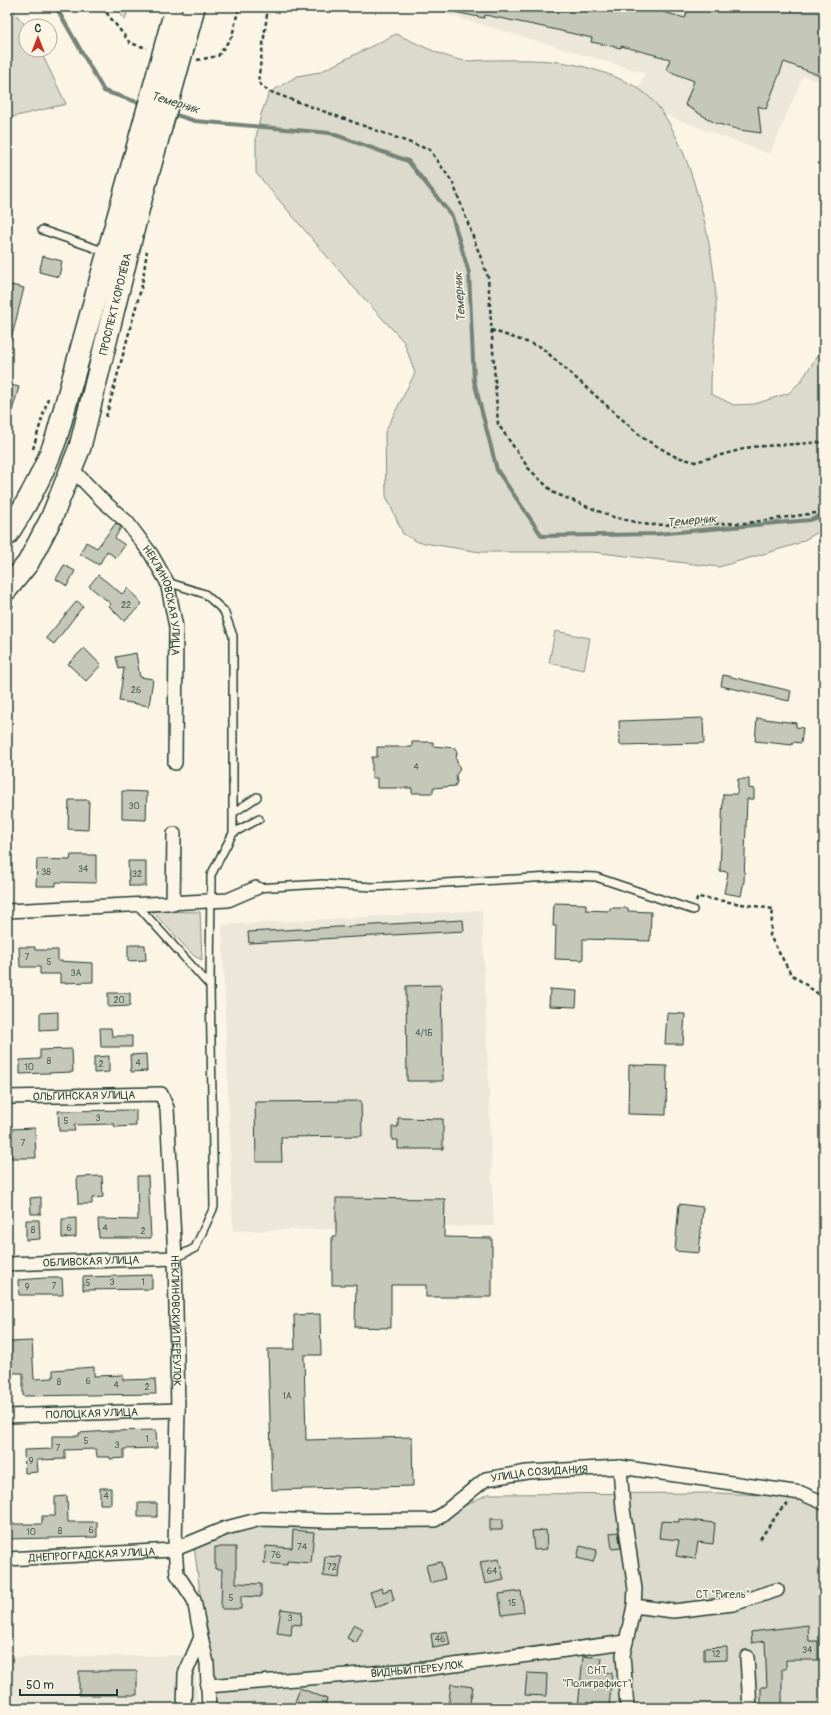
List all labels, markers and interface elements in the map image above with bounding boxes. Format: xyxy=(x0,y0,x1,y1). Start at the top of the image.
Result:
north arrow xyxy=(18,18,58,58)
text: С xyxy=(35,22,42,35)
water label: Темерник xyxy=(149,89,203,118)
street label: ПРОСПЕКТ КОРОЛЁВА xyxy=(96,252,134,356)
water label: Темерник xyxy=(451,270,469,322)
water label: Темерник xyxy=(667,511,719,531)
street label: НЕКЛИНОВСКАЯ УЛИЦА xyxy=(140,542,183,656)
house number: 22 xyxy=(121,600,131,611)
house number: 26 xyxy=(131,685,141,696)
house number: 4 xyxy=(413,762,419,773)
house number: 30 xyxy=(128,801,140,812)
house number: 34 xyxy=(78,864,89,875)
house number: 38 xyxy=(41,867,51,878)
house number: 32 xyxy=(132,869,142,880)
house number: 7 xyxy=(25,952,30,963)
house number: 5 xyxy=(47,957,52,968)
house number: 3А xyxy=(71,968,82,979)
house number: 20 xyxy=(113,995,125,1006)
house number: 4/1Б xyxy=(415,1028,433,1039)
house number: 8 xyxy=(47,1056,52,1067)
house number: 4 xyxy=(135,1058,141,1069)
house number: 2 xyxy=(98,1059,104,1070)
house number: 10 xyxy=(24,1062,34,1073)
street label: ОЛЬГИНСКАЯ УЛИЦА xyxy=(32,1088,136,1103)
house number: 3 xyxy=(95,1113,101,1124)
house number: 5 xyxy=(64,1116,69,1127)
house number: 7 xyxy=(21,1138,26,1149)
house number: 6 xyxy=(66,1223,72,1234)
house number: 4 xyxy=(102,1223,108,1234)
house number: 8 xyxy=(31,1225,36,1236)
house number: 2 xyxy=(140,1226,146,1237)
street label: ОБЛИВСКАЯ УЛИЦА xyxy=(42,1253,140,1269)
street label: НЕКЛИНОВСКИЙ ПЕРЕУЛОК xyxy=(168,1255,184,1386)
house number: 3 xyxy=(109,1277,115,1288)
house number: 1 xyxy=(141,1277,145,1288)
house number: 5 xyxy=(86,1278,91,1289)
house number: 7 xyxy=(52,1281,57,1292)
house number: 9 xyxy=(25,1282,30,1293)
house number: 6 xyxy=(85,1376,91,1387)
house number: 8 xyxy=(57,1377,62,1388)
house number: 4 xyxy=(113,1380,119,1391)
house number: 2 xyxy=(144,1382,150,1393)
house number: 1А xyxy=(282,1391,292,1402)
street label: ПОЛОЦКАЯ УЛИЦА xyxy=(46,1405,138,1421)
house number: 1 xyxy=(145,1434,149,1445)
house number: 5 xyxy=(84,1436,89,1447)
house number: 3 xyxy=(114,1440,120,1451)
house number: 7 xyxy=(56,1443,61,1454)
house number: 9 xyxy=(29,1456,34,1467)
street label: УЛИЦА СОЗИДАНИЯ xyxy=(490,1462,588,1485)
house number: 4 xyxy=(103,1491,109,1502)
house number: 6 xyxy=(88,1525,94,1536)
house number: 8 xyxy=(58,1526,63,1537)
house number: 10 xyxy=(26,1527,36,1538)
house number: 74 xyxy=(297,1542,308,1553)
street label: ДНЕПРОГРАДСКАЯ УЛИЦА xyxy=(27,1544,155,1564)
house number: 76 xyxy=(271,1550,281,1561)
house number: 72 xyxy=(327,1562,337,1573)
house number: 64 xyxy=(487,1566,498,1577)
park label: СТ "Ригель" xyxy=(696,1588,750,1601)
house number: 5 xyxy=(229,1593,234,1604)
house number: 15 xyxy=(508,1598,516,1609)
house number: 3 xyxy=(287,1613,293,1624)
house number: 46 xyxy=(435,1634,445,1645)
house number: 34 xyxy=(802,1645,813,1656)
house number: 12 xyxy=(712,1649,720,1660)
street label: ВИДНЫЙ ПЕРЕУЛОК xyxy=(370,1657,465,1680)
park label: СНТ "Полиграфист" xyxy=(562,1664,632,1690)
scale bar xyxy=(20,1671,117,1697)
text: 50 m xyxy=(26,1678,54,1693)

